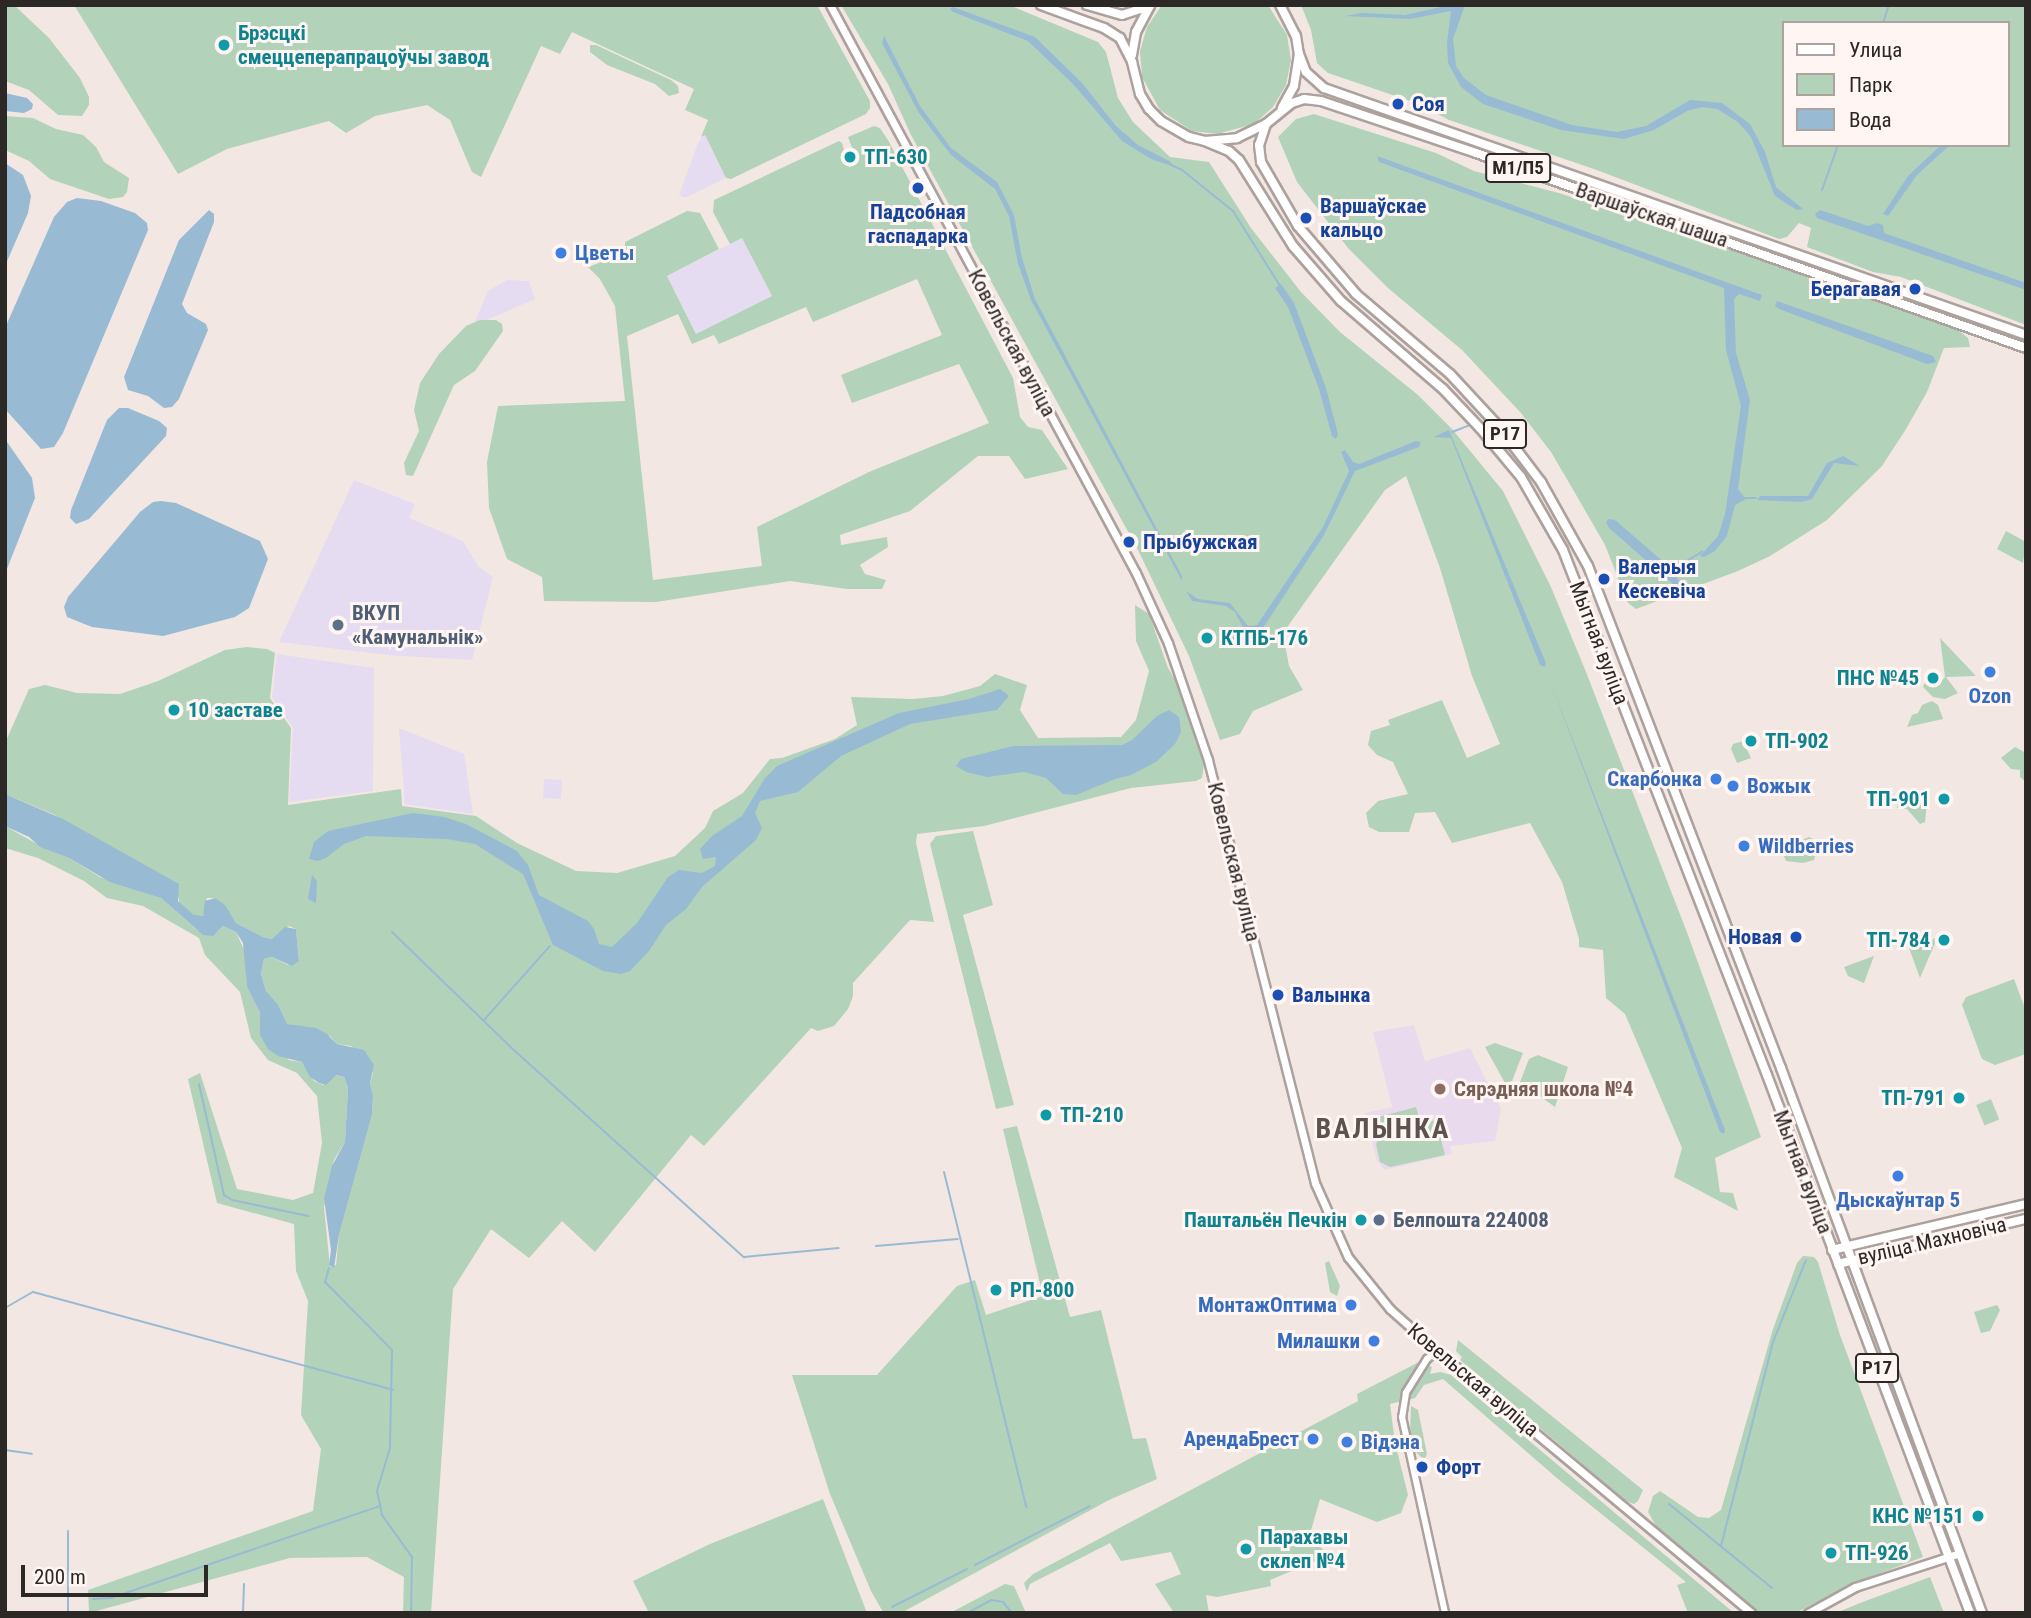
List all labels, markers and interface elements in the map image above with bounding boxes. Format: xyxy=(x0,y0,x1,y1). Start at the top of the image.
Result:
place label: Брэсцкі смеццеперапрацоўчы завод xyxy=(238,20,489,70)
legend xyxy=(1783,21,2010,147)
marker: Брэсцкі смеццеперапрацоўчы завод xyxy=(216,37,232,53)
text: Улица xyxy=(1849,38,1902,62)
text: Парк xyxy=(1849,73,1893,97)
place label: Соя xyxy=(1412,91,1445,117)
marker: Соя xyxy=(1390,96,1406,112)
text: Вода xyxy=(1849,108,1892,132)
place label: ТП-630 xyxy=(864,144,928,170)
marker: ТП-630 xyxy=(842,149,858,165)
road number: М1/П5 xyxy=(1485,152,1551,184)
street label: Варшаўская шаша xyxy=(1572,177,1732,253)
marker: Падсобная гаспадарка xyxy=(910,180,926,196)
place label: Варшаўскае кальцо xyxy=(1320,193,1426,243)
place label: Падсобная гаспадарка xyxy=(868,199,968,249)
marker: Варшаўскае кальцо xyxy=(1298,210,1314,226)
place label: Цветы xyxy=(575,240,634,266)
marker: Цветы xyxy=(553,245,569,261)
street label: Ковельская вуліца xyxy=(963,265,1061,421)
place label: Берагавая xyxy=(1811,276,1901,302)
marker: Берагавая xyxy=(1907,281,1923,297)
road number: Р17 xyxy=(1482,418,1528,449)
place label: Прыбужская xyxy=(1143,529,1258,555)
marker: Прыбужская xyxy=(1121,534,1137,550)
place label: Валерыя Кескевіча xyxy=(1618,554,1706,604)
marker: Валерыя Кескевіча xyxy=(1596,571,1612,587)
street label: Мытная вуліца xyxy=(1564,578,1634,708)
place label: ВКУП «Камунальнік» xyxy=(352,600,483,650)
marker: ВКУП «Камунальнік» xyxy=(330,617,346,633)
place label: КТПБ-176 xyxy=(1221,625,1308,651)
marker: КТПБ-176 xyxy=(1199,630,1215,646)
marker: Ozon xyxy=(1982,664,1998,680)
place label: ПНС №45 xyxy=(1837,665,1919,691)
marker: ПНС №45 xyxy=(1925,670,1941,686)
place label: Ozon xyxy=(1969,683,2011,709)
place label: 10 заставе xyxy=(188,697,283,723)
marker: 10 заставе xyxy=(166,702,182,718)
place label: ТП-902 xyxy=(1765,728,1829,754)
marker: ТП-902 xyxy=(1743,733,1759,749)
place label: Скарбонка xyxy=(1607,766,1702,792)
marker: Скарбонка xyxy=(1708,771,1724,787)
place label: Вожык xyxy=(1747,773,1811,799)
marker: Вожык xyxy=(1725,778,1741,794)
street label: Ковельская вуліца xyxy=(1202,780,1266,944)
place label: ТП-901 xyxy=(1866,786,1930,812)
marker: ТП-901 xyxy=(1936,791,1952,807)
place label: Wildberries xyxy=(1758,833,1854,859)
marker: Wildberries xyxy=(1736,838,1752,854)
place label: Новая xyxy=(1728,924,1782,950)
place label: ТП-784 xyxy=(1866,927,1930,953)
marker: Новая xyxy=(1788,929,1804,945)
marker: ТП-784 xyxy=(1936,932,1952,948)
place label: Валынка xyxy=(1292,982,1371,1008)
marker: Валынка xyxy=(1270,987,1286,1003)
place label: Сярэдняя школа №4 xyxy=(1454,1076,1633,1102)
marker: Сярэдняя школа №4 xyxy=(1432,1081,1448,1097)
place label: ТП-791 xyxy=(1881,1085,1945,1111)
marker: ТП-791 xyxy=(1951,1090,1967,1106)
place label: ТП-210 xyxy=(1060,1102,1124,1128)
marker: ТП-210 xyxy=(1038,1107,1054,1123)
street label: Мытная вуліца xyxy=(1768,1107,1838,1237)
district label: ВАЛЫНКА xyxy=(1316,1112,1450,1146)
marker: Дыскаўнтар 5 xyxy=(1890,1168,1906,1184)
place label: Дыскаўнтар 5 xyxy=(1836,1187,1960,1213)
place label: Паштальён Печкін xyxy=(1184,1207,1347,1233)
place label: Белпошта 224008 xyxy=(1393,1207,1549,1233)
marker: Паштальён Печкін xyxy=(1353,1212,1369,1228)
marker: Белпошта 224008 xyxy=(1371,1212,1387,1228)
street label: вуліца Махновіча xyxy=(1855,1212,2009,1270)
place label: РП-800 xyxy=(1010,1277,1074,1303)
marker: РП-800 xyxy=(988,1282,1004,1298)
place label: МонтажОптима xyxy=(1198,1292,1337,1318)
marker: МонтажОптима xyxy=(1343,1297,1359,1313)
street label: Ковельская вуліца xyxy=(1402,1318,1544,1442)
place label: Милашки xyxy=(1277,1328,1360,1354)
marker: Милашки xyxy=(1366,1333,1382,1349)
road number: Р17 xyxy=(1854,1352,1900,1384)
place label: АрендаБрест xyxy=(1184,1426,1299,1452)
place label: Відэна xyxy=(1361,1429,1420,1455)
marker: АрендаБрест xyxy=(1305,1431,1321,1447)
marker: Відэна xyxy=(1339,1434,1355,1450)
place label: Форт xyxy=(1436,1454,1481,1480)
marker: Форт xyxy=(1414,1459,1430,1475)
place label: КНС №151 xyxy=(1872,1503,1964,1529)
marker: КНС №151 xyxy=(1970,1508,1986,1524)
place label: Парахавы склеп №4 xyxy=(1260,1524,1348,1574)
place label: ТП-926 xyxy=(1845,1540,1909,1566)
marker: Парахавы склеп №4 xyxy=(1238,1541,1254,1557)
marker: ТП-926 xyxy=(1823,1545,1839,1561)
scale bar xyxy=(24,1552,212,1596)
text: 200 m xyxy=(34,1565,86,1589)

